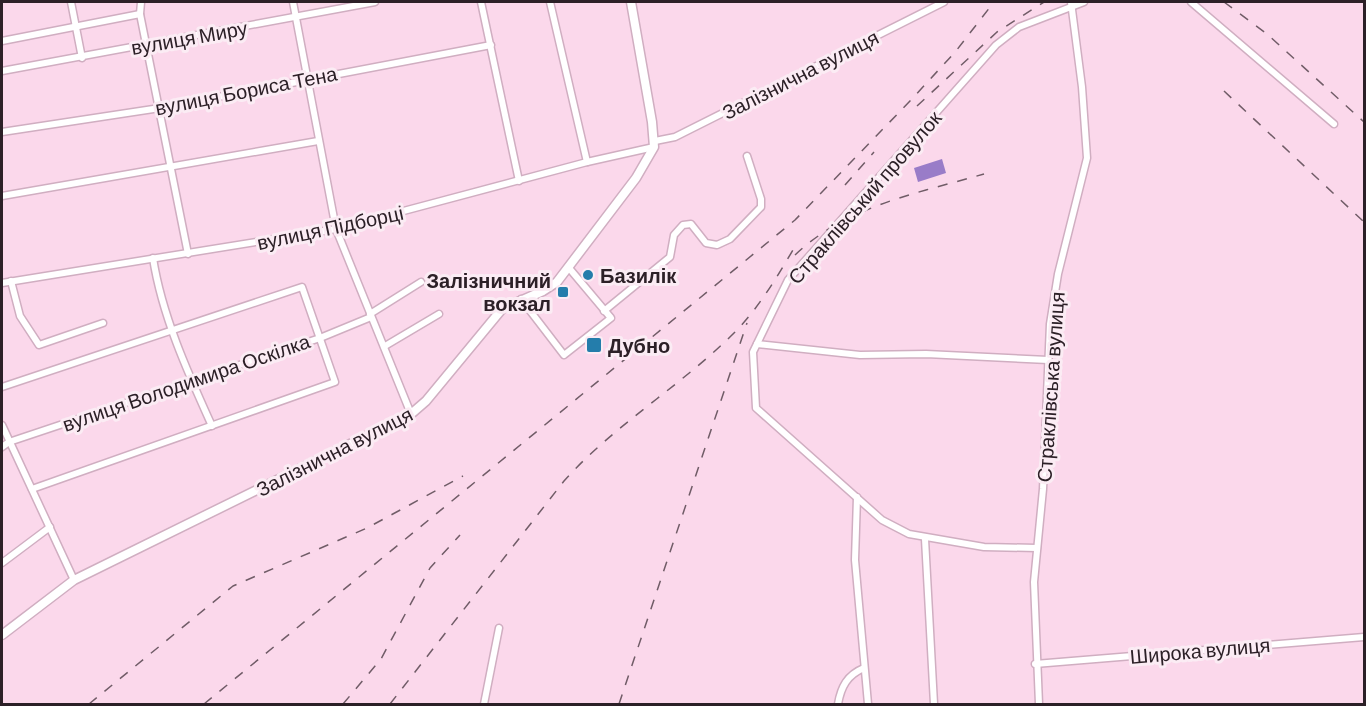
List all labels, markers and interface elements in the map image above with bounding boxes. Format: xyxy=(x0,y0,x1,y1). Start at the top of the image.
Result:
street label: вулиця Миру xyxy=(129,15,249,59)
street label: Залізнична вулиця xyxy=(718,24,882,124)
street label: вулиця Бориса Тена xyxy=(153,60,340,119)
street label: Страклівський провулок xyxy=(782,105,946,288)
street label: вулиця Підборці xyxy=(255,200,405,254)
place label: Базилік xyxy=(600,263,677,287)
place label: Залізничний вокзал xyxy=(426,268,551,315)
marker: Базилік xyxy=(581,268,595,282)
marker: Залізничний вокзал xyxy=(556,285,570,299)
street label: Страклівська вулиця xyxy=(1031,291,1069,483)
street label: вулиця Володимира Оскілка xyxy=(59,328,314,436)
place label: Дубно xyxy=(608,333,670,357)
marker: Дубно xyxy=(585,336,603,354)
street label: Залізнична вулиця xyxy=(252,401,416,501)
street label: Широка вулиця xyxy=(1129,632,1271,668)

